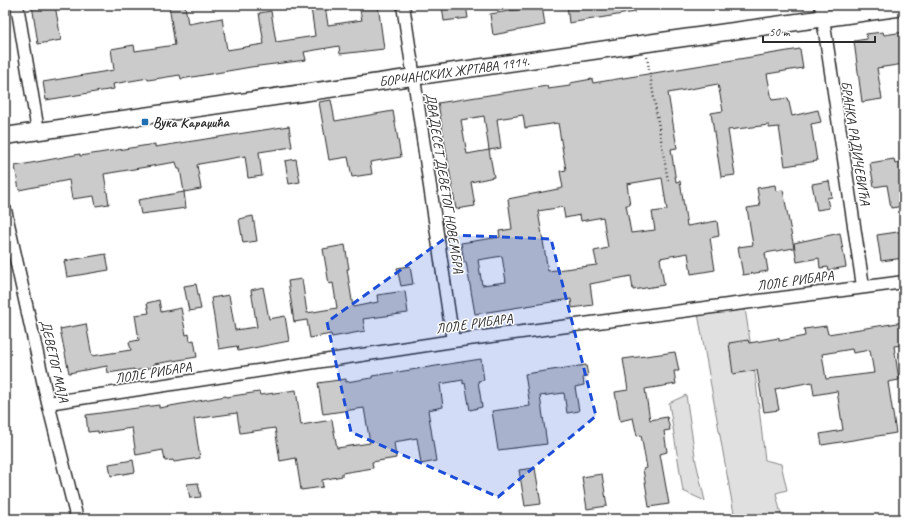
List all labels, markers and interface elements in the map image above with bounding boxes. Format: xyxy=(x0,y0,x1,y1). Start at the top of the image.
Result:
scale bar xyxy=(763,18,875,44)
text: 50 m xyxy=(769,24,791,40)
street label: БОРЧАНСКИХ ЖРТАВА 1914. xyxy=(378,52,531,90)
street label: БРАНКА РАДИЧЕВИЋА xyxy=(837,80,874,207)
street label: ДВАДЕСЕТ ДЕВЕТОГ НОВЕМБРА xyxy=(422,91,467,276)
place label: Вука Караџића xyxy=(153,114,231,131)
marker: Вука Караџића xyxy=(140,117,150,127)
street label: ЛОЛЕ РИБАРА xyxy=(756,267,835,294)
street label: ЛОЛЕ РИБАРА xyxy=(435,310,514,337)
street label: ДЕВЕТОГ МАЈА xyxy=(37,318,72,405)
street label: ЛОЛЕ РИБАРА xyxy=(114,358,193,387)

